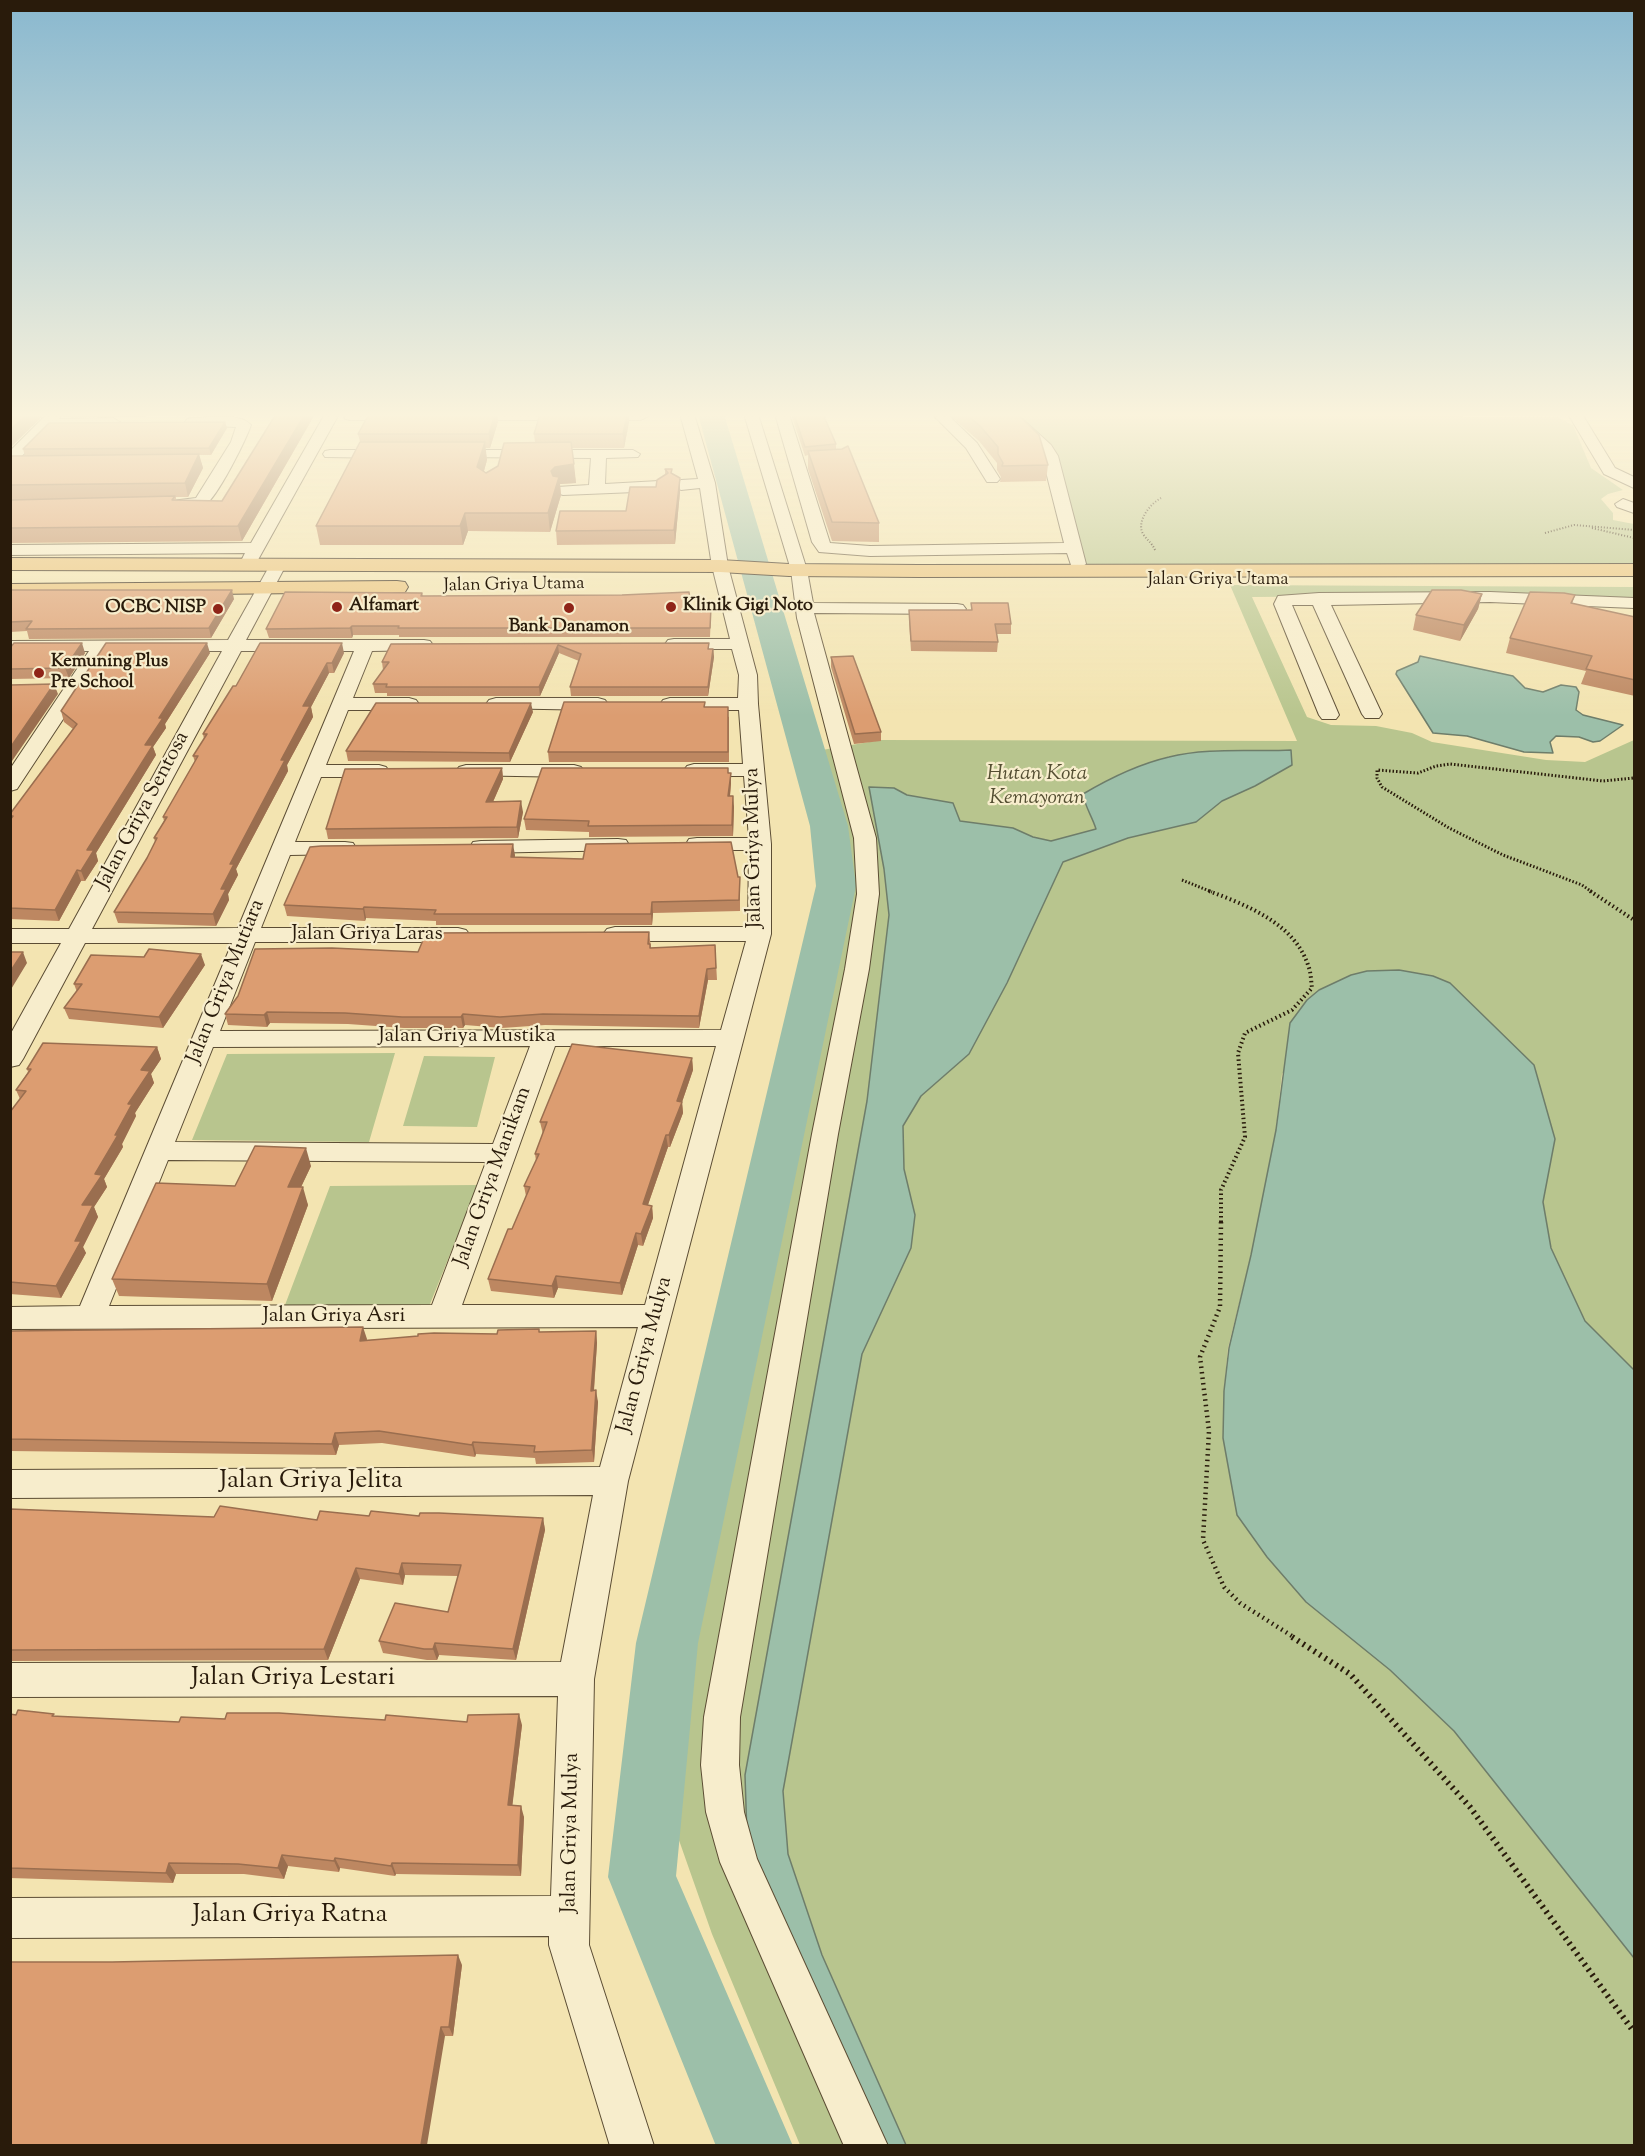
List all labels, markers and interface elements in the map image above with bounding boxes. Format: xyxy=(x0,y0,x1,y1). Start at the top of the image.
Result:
street label: Jalan Griya Utama xyxy=(1147,570,1289,592)
street label: Jalan Griya Utama xyxy=(443,574,585,598)
place label: Alfamart xyxy=(349,596,419,618)
place label: Klinik Gigi Noto xyxy=(683,596,813,618)
place label: OCBC NISP xyxy=(105,598,206,620)
marker: Alfamart xyxy=(330,600,344,614)
marker: Klinik Gigi Noto xyxy=(664,600,678,614)
marker: Bank Danamon xyxy=(562,601,576,615)
marker: OCBC NISP xyxy=(211,602,225,616)
place label: Bank Danamon xyxy=(509,617,629,639)
place label: Kemuning Plus Pre School xyxy=(51,652,168,694)
marker: Kemuning Plus Pre School xyxy=(32,666,46,680)
street label: Jalan Griya Sentosa xyxy=(92,728,196,894)
park label: Hutan Kota Kemayoran xyxy=(987,762,1087,812)
street label: Jalan Griya Mulya xyxy=(741,767,769,929)
street label: Jalan Griya Mutiara xyxy=(183,896,271,1068)
street label: Jalan Griya Laras xyxy=(291,922,443,948)
street label: Jalan Griya Mustika xyxy=(378,1024,556,1050)
street label: Jalan Griya Manikam xyxy=(450,1084,538,1270)
street label: Jalan Griya Mulya xyxy=(613,1274,679,1436)
street label: Jalan Griya Asri xyxy=(263,1304,405,1330)
street label: Jalan Griya Jelita xyxy=(219,1467,403,1499)
street label: Jalan Griya Lestari xyxy=(191,1664,395,1696)
street label: Jalan Griya Mulya xyxy=(558,1752,586,1914)
street label: Jalan Griya Ratna xyxy=(192,1901,388,1933)

